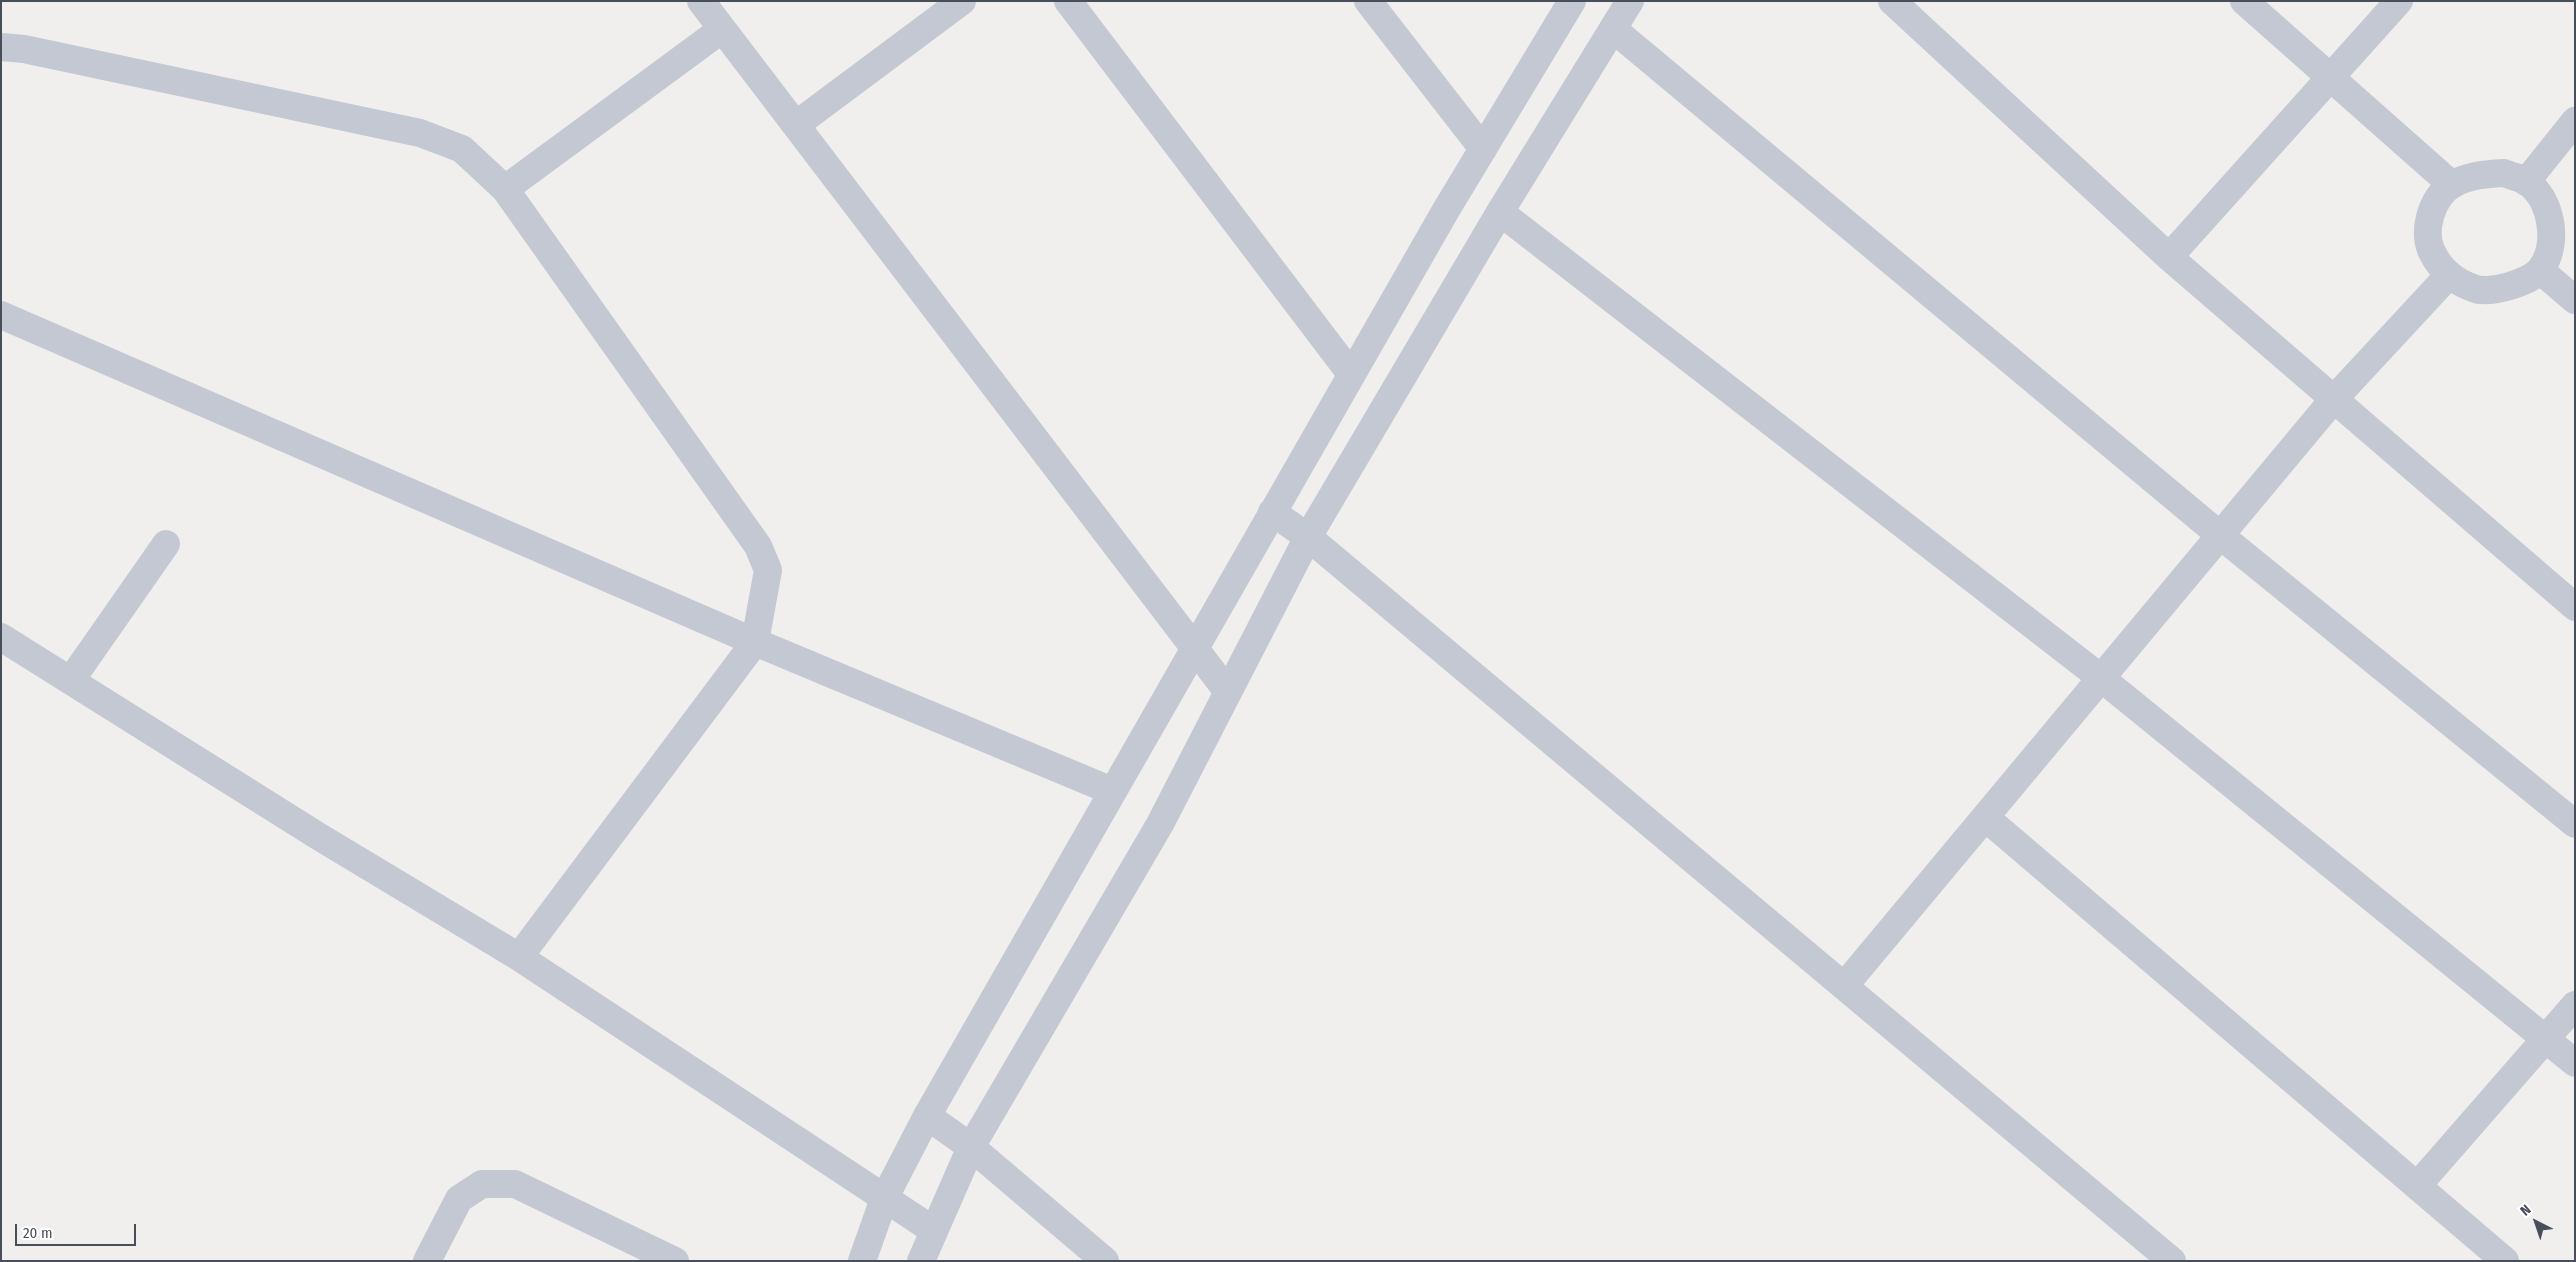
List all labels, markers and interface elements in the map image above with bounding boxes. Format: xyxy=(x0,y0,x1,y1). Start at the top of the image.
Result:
north arrow xyxy=(2511,1197,2561,1247)
text: N xyxy=(2517,1201,2535,1219)
scale bar xyxy=(18,1214,139,1246)
text: 20 m xyxy=(23,1224,53,1242)

